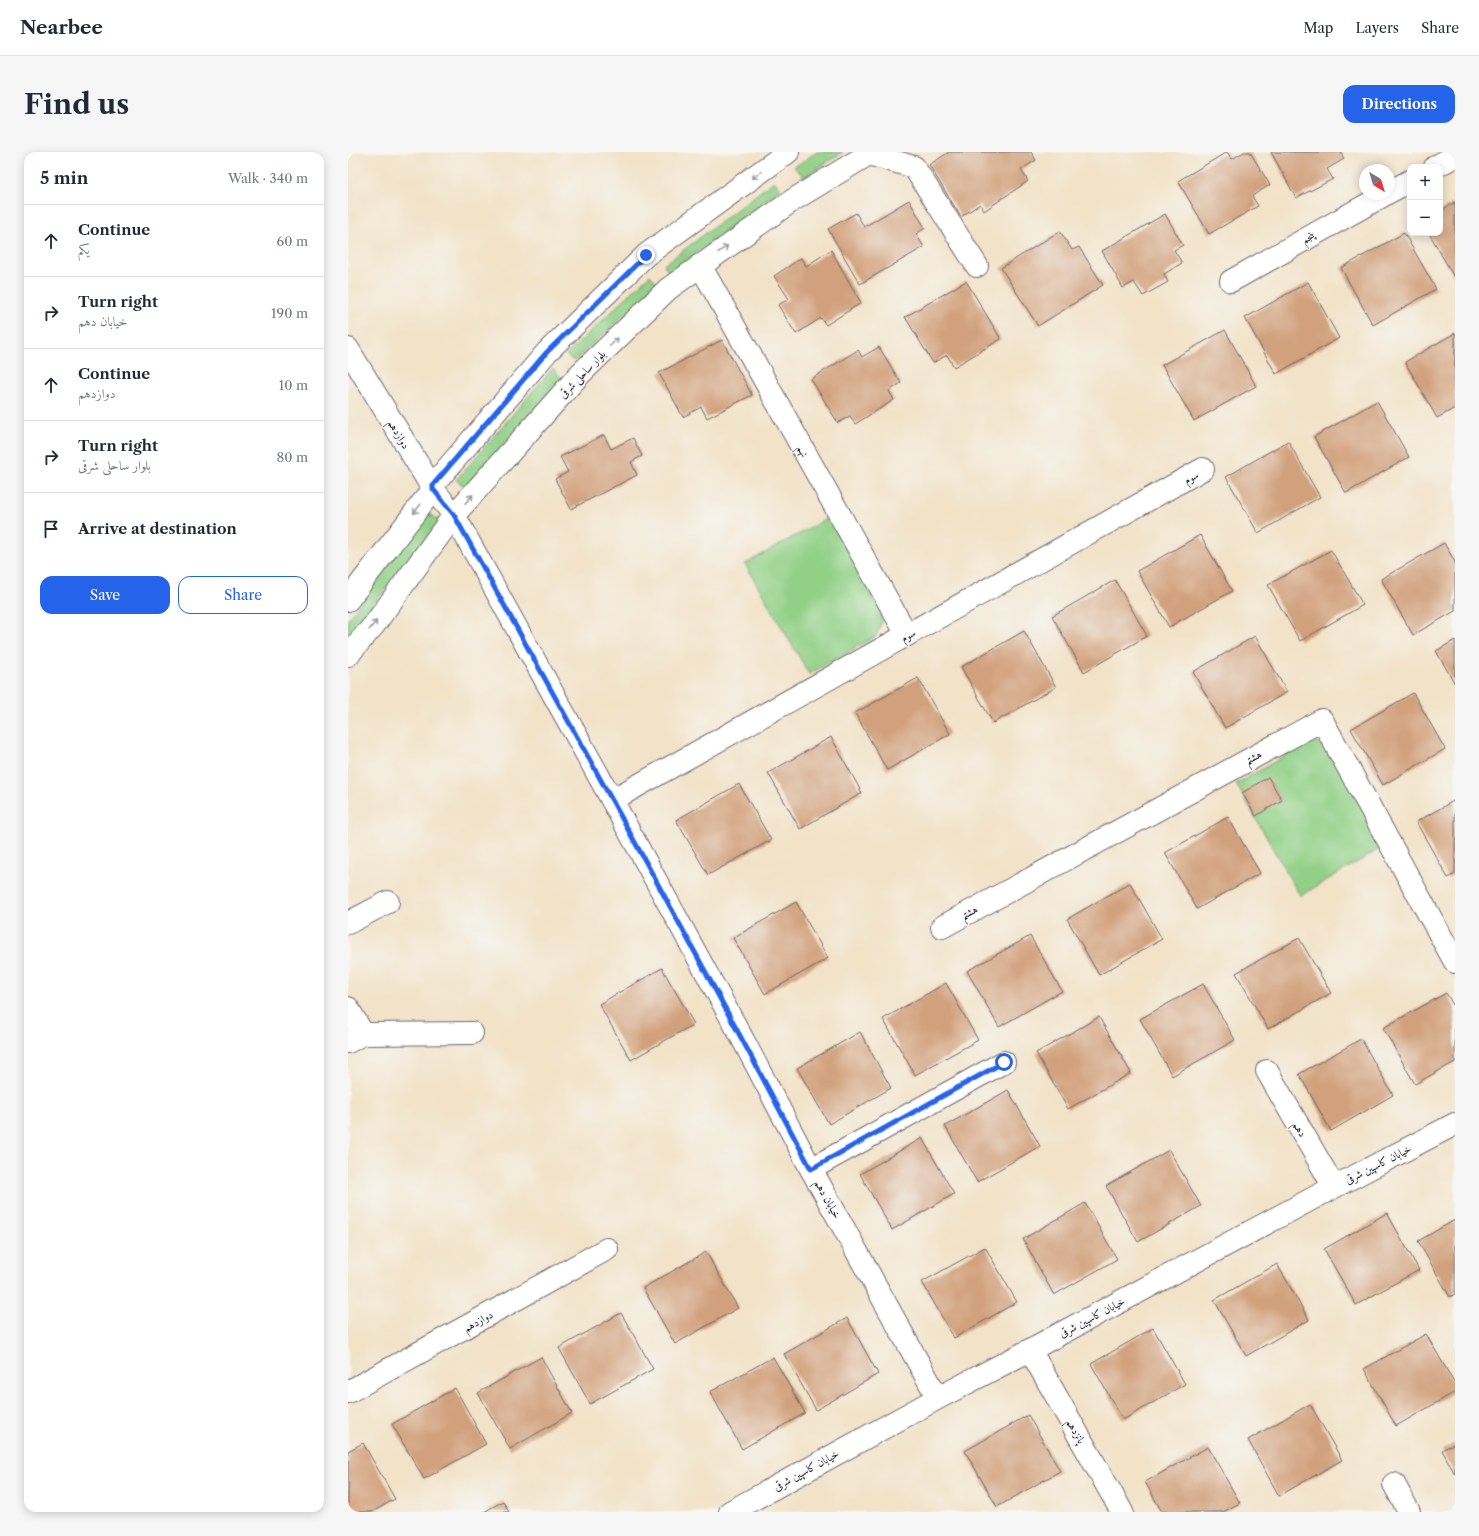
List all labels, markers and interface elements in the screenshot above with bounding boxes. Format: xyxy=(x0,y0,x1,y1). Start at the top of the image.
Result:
text: Nearbee xyxy=(20,16,103,39)
text: Map xyxy=(1303,19,1333,37)
text: Layers xyxy=(1355,19,1399,37)
text: Share xyxy=(1421,19,1459,37)
button: Directions xyxy=(1343,85,1455,123)
text: Find us xyxy=(24,87,129,121)
north arrow xyxy=(1359,164,1395,200)
map controls xyxy=(1407,164,1443,236)
button: + xyxy=(1407,164,1443,200)
text: 5 min xyxy=(40,168,88,188)
text: Walk · 340 m xyxy=(228,170,308,186)
one-way arrow xyxy=(751,171,762,179)
button: − xyxy=(1407,200,1443,236)
text: Continue xyxy=(78,220,150,239)
street label: پنجم xyxy=(1299,227,1320,250)
icon: ahead xyxy=(40,230,62,252)
text: 60 m xyxy=(277,233,308,249)
text: یکم xyxy=(78,241,89,257)
one-way arrow xyxy=(718,245,729,253)
route end xyxy=(637,246,655,264)
text: Turn right xyxy=(78,292,158,311)
icon: right xyxy=(40,302,62,324)
text: 190 m xyxy=(271,305,308,321)
text: خیابان دهم xyxy=(78,313,128,329)
one-way arrow xyxy=(608,338,618,347)
street label: بلوار ساحلی شرقی xyxy=(556,347,610,402)
text: Continue xyxy=(78,364,150,383)
icon: ahead xyxy=(40,374,62,396)
text: 10 m xyxy=(279,377,308,393)
text: دوازدهم xyxy=(78,385,116,401)
street label: دوازدهم xyxy=(381,417,413,453)
text: Turn right xyxy=(78,436,158,455)
street label: نهم xyxy=(791,443,812,461)
icon: right xyxy=(40,446,62,468)
text: 80 m xyxy=(276,449,308,465)
text: بلوار ساحلی شرقی xyxy=(78,457,151,473)
street label: سوم xyxy=(1181,467,1202,489)
one-way arrow xyxy=(464,494,473,504)
one-way arrow xyxy=(413,504,421,515)
icon: arrive xyxy=(40,518,62,540)
text: Arrive at destination xyxy=(78,519,237,538)
button: Save xyxy=(40,576,170,614)
button: Share xyxy=(178,576,308,614)
one-way arrow xyxy=(369,619,378,630)
street label: سوم xyxy=(898,625,919,647)
street label: هشتم xyxy=(1242,747,1266,771)
street label: هشتم xyxy=(958,902,982,926)
route start xyxy=(995,1053,1013,1071)
street label: دهم xyxy=(1287,1119,1310,1141)
street label: خیابان کاسپین شرقی xyxy=(1342,1141,1414,1188)
street label: خیابان دهم xyxy=(808,1177,844,1223)
street label: خیابان کاسپین شرقی xyxy=(1057,1294,1128,1341)
street label: دوازدهم xyxy=(461,1307,497,1338)
street label: پانزدهم xyxy=(1060,1416,1089,1449)
street label: خیابان کاسپین شرقی xyxy=(771,1446,842,1495)

